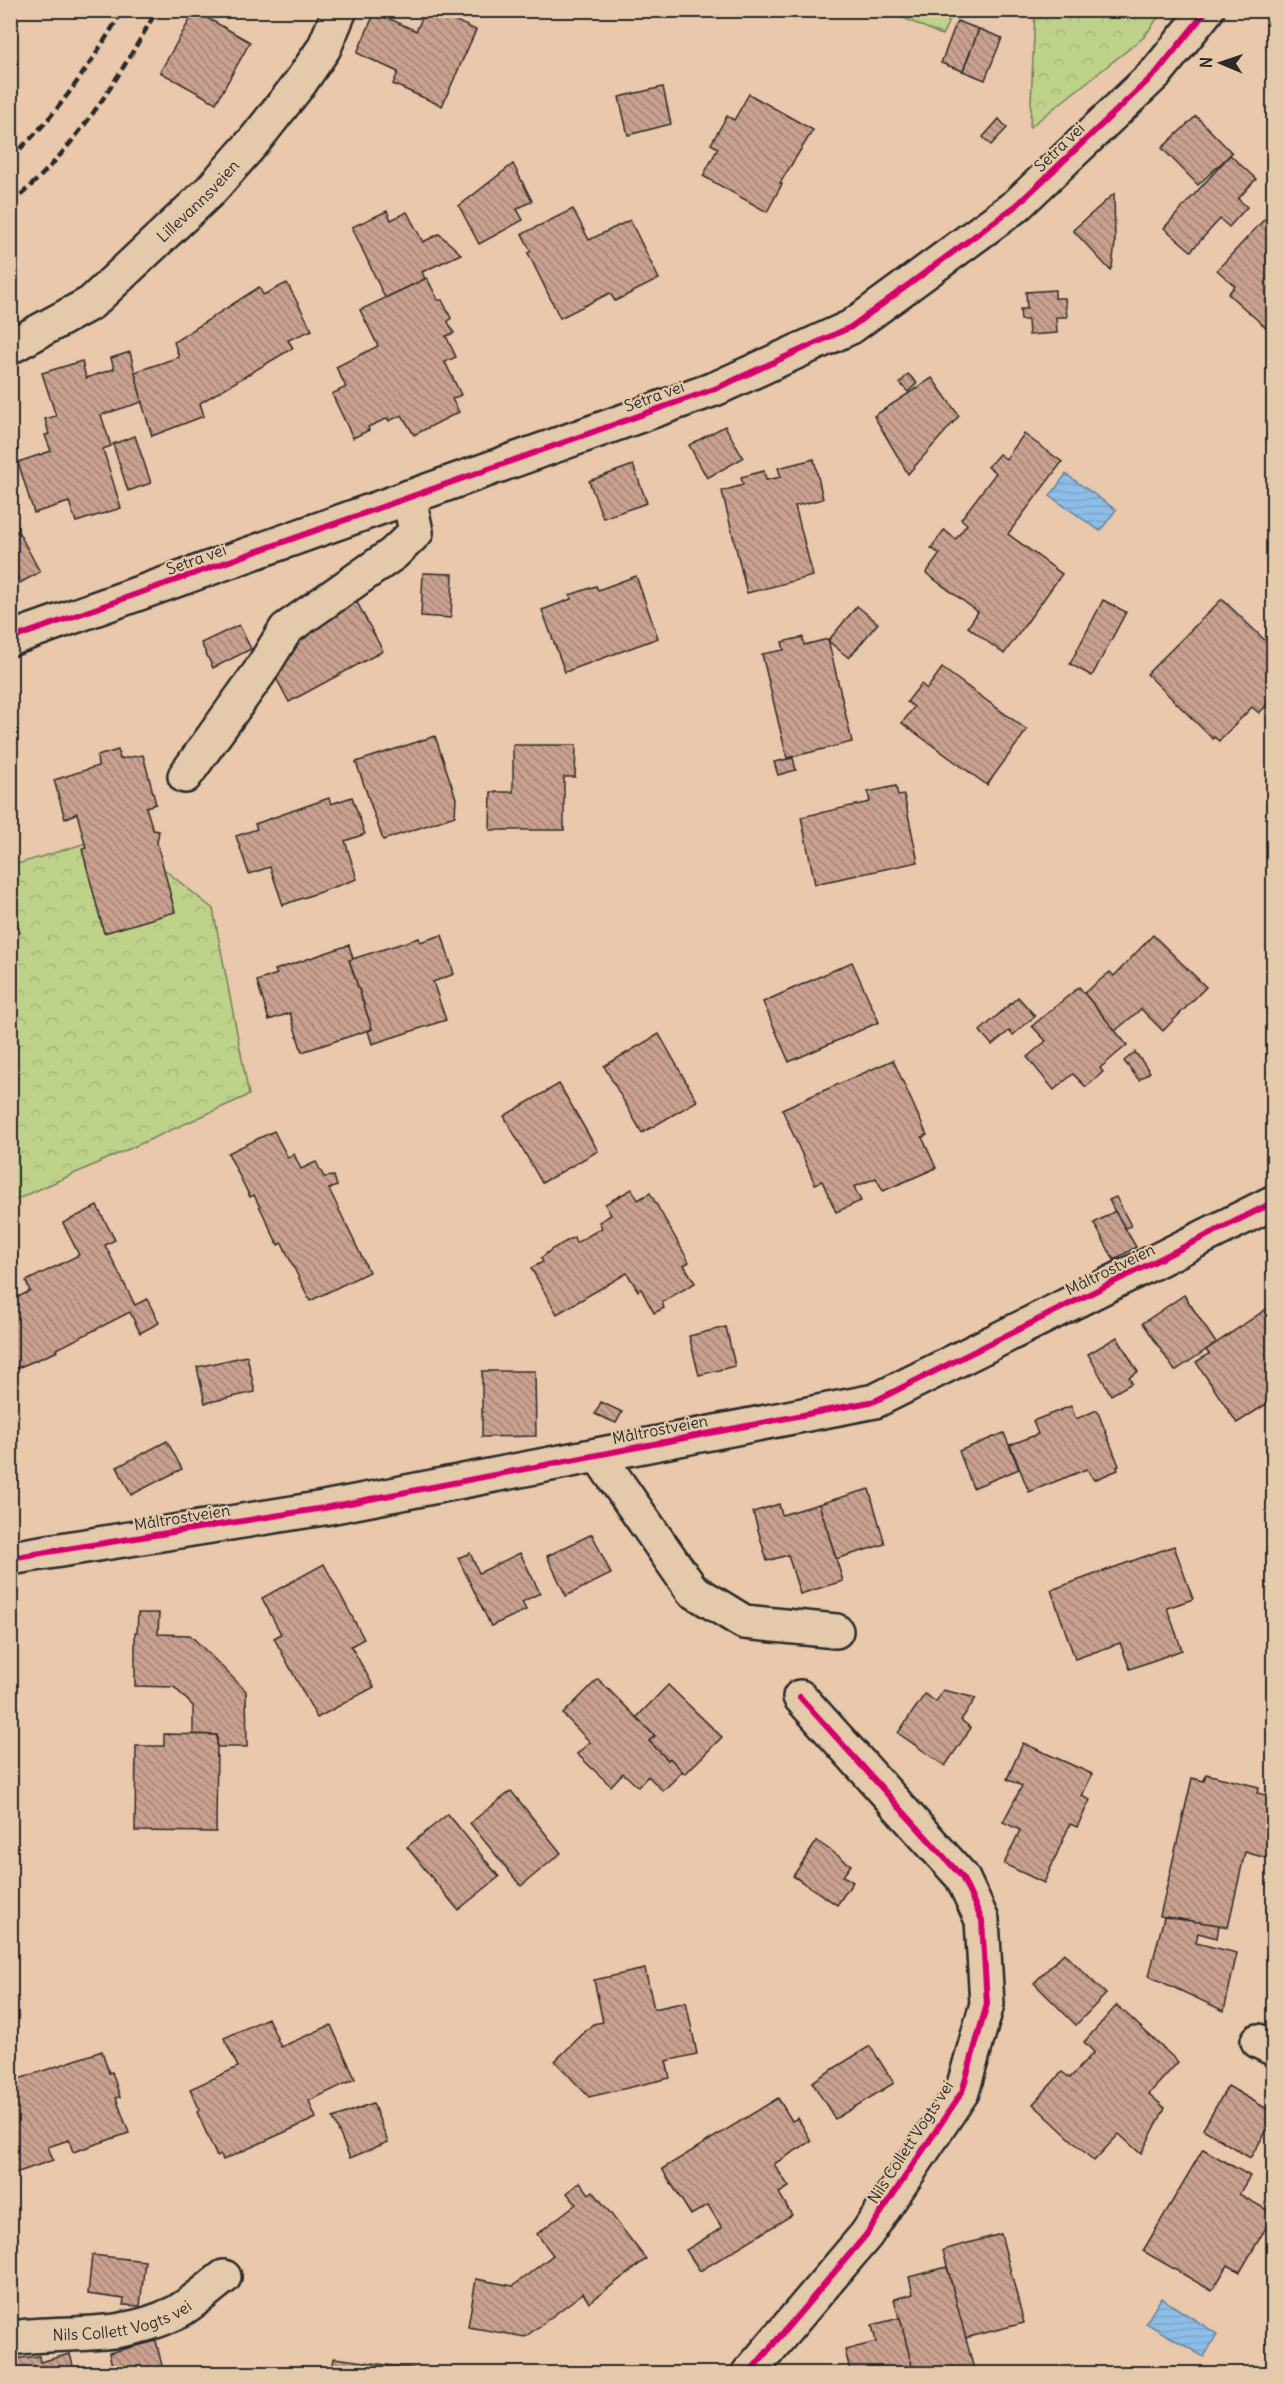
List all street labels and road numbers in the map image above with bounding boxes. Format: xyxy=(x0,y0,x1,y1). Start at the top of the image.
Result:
street label: Setra vei xyxy=(1030,118,1088,176)
street label: Lillevannsveien xyxy=(152,155,243,246)
street label: Setra vei xyxy=(621,376,687,416)
street label: Setra vei xyxy=(163,539,229,579)
street label: Måltrostveien xyxy=(1062,1239,1158,1299)
street label: Måltrostveien xyxy=(611,1410,709,1448)
street label: Måltrostveien xyxy=(133,1500,231,1534)
street label: Nils Collett Vogts vei xyxy=(863,2077,957,2207)
street label: Nils Collett Vogts vei xyxy=(52,2296,195,2345)

